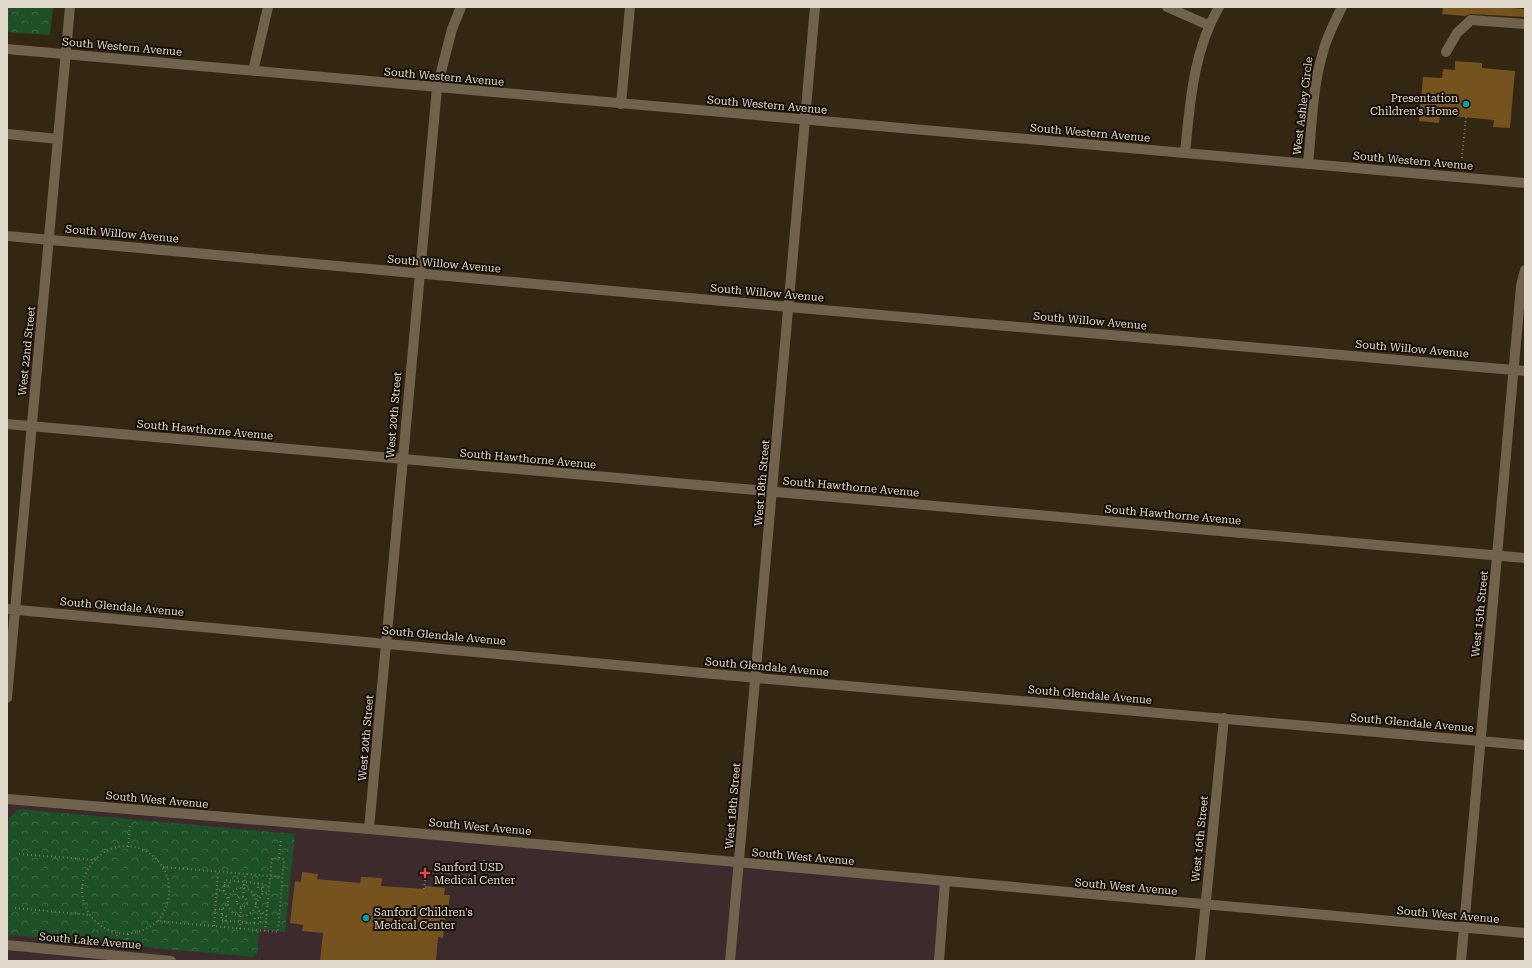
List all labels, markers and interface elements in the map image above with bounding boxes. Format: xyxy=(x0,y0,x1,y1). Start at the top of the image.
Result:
street label: South Western Avenue xyxy=(61,35,183,59)
street label: West Ashley Circle xyxy=(1291,56,1315,156)
street label: South Western Avenue xyxy=(383,65,505,89)
place label: Presentation Children's Home xyxy=(1370,92,1458,118)
street label: South Western Avenue xyxy=(706,93,828,117)
marker: Presentation Children's Home xyxy=(1461,99,1471,109)
street label: South Western Avenue xyxy=(1029,121,1151,145)
street label: South Western Avenue xyxy=(1352,149,1474,173)
street label: South Willow Avenue xyxy=(65,223,179,245)
street label: South Willow Avenue xyxy=(387,253,501,275)
street label: South Willow Avenue xyxy=(710,282,824,304)
street label: West 22nd Street xyxy=(16,306,38,396)
street label: South Willow Avenue xyxy=(1033,310,1147,332)
street label: South Willow Avenue xyxy=(1355,338,1469,360)
street label: West 20th Street xyxy=(384,371,404,459)
street label: South Hawthorne Avenue xyxy=(136,418,274,442)
street label: West 18th Street xyxy=(752,439,772,527)
street label: South Hawthorne Avenue xyxy=(459,447,597,471)
street label: South Hawthorne Avenue xyxy=(782,475,920,499)
street label: South Hawthorne Avenue xyxy=(1104,503,1242,527)
street label: West 15th Street xyxy=(1469,570,1491,658)
street label: South Glendale Avenue xyxy=(59,595,185,619)
street label: South Glendale Avenue xyxy=(381,624,507,648)
street label: South Glendale Avenue xyxy=(704,655,830,679)
street label: South Glendale Avenue xyxy=(1027,683,1153,707)
street label: West 20th Street xyxy=(356,694,376,782)
street label: South Glendale Avenue xyxy=(1349,711,1475,735)
street label: West 18th Street xyxy=(723,762,743,850)
street label: South West Avenue xyxy=(105,789,209,811)
street label: West 16th Street xyxy=(1189,795,1211,883)
street label: South West Avenue xyxy=(428,816,532,838)
street label: South West Avenue xyxy=(751,846,855,868)
place label: Sanford USD Medical Center xyxy=(434,861,515,887)
marker: Sanford USD Medical Center xyxy=(419,867,431,879)
street label: South West Avenue xyxy=(1074,876,1178,898)
street label: South West Avenue xyxy=(1396,904,1500,926)
place label: Sanford Children's Medical Center xyxy=(374,906,473,932)
marker: Sanford Children's Medical Center xyxy=(361,913,371,923)
street label: South Lake Avenue xyxy=(38,930,142,952)

